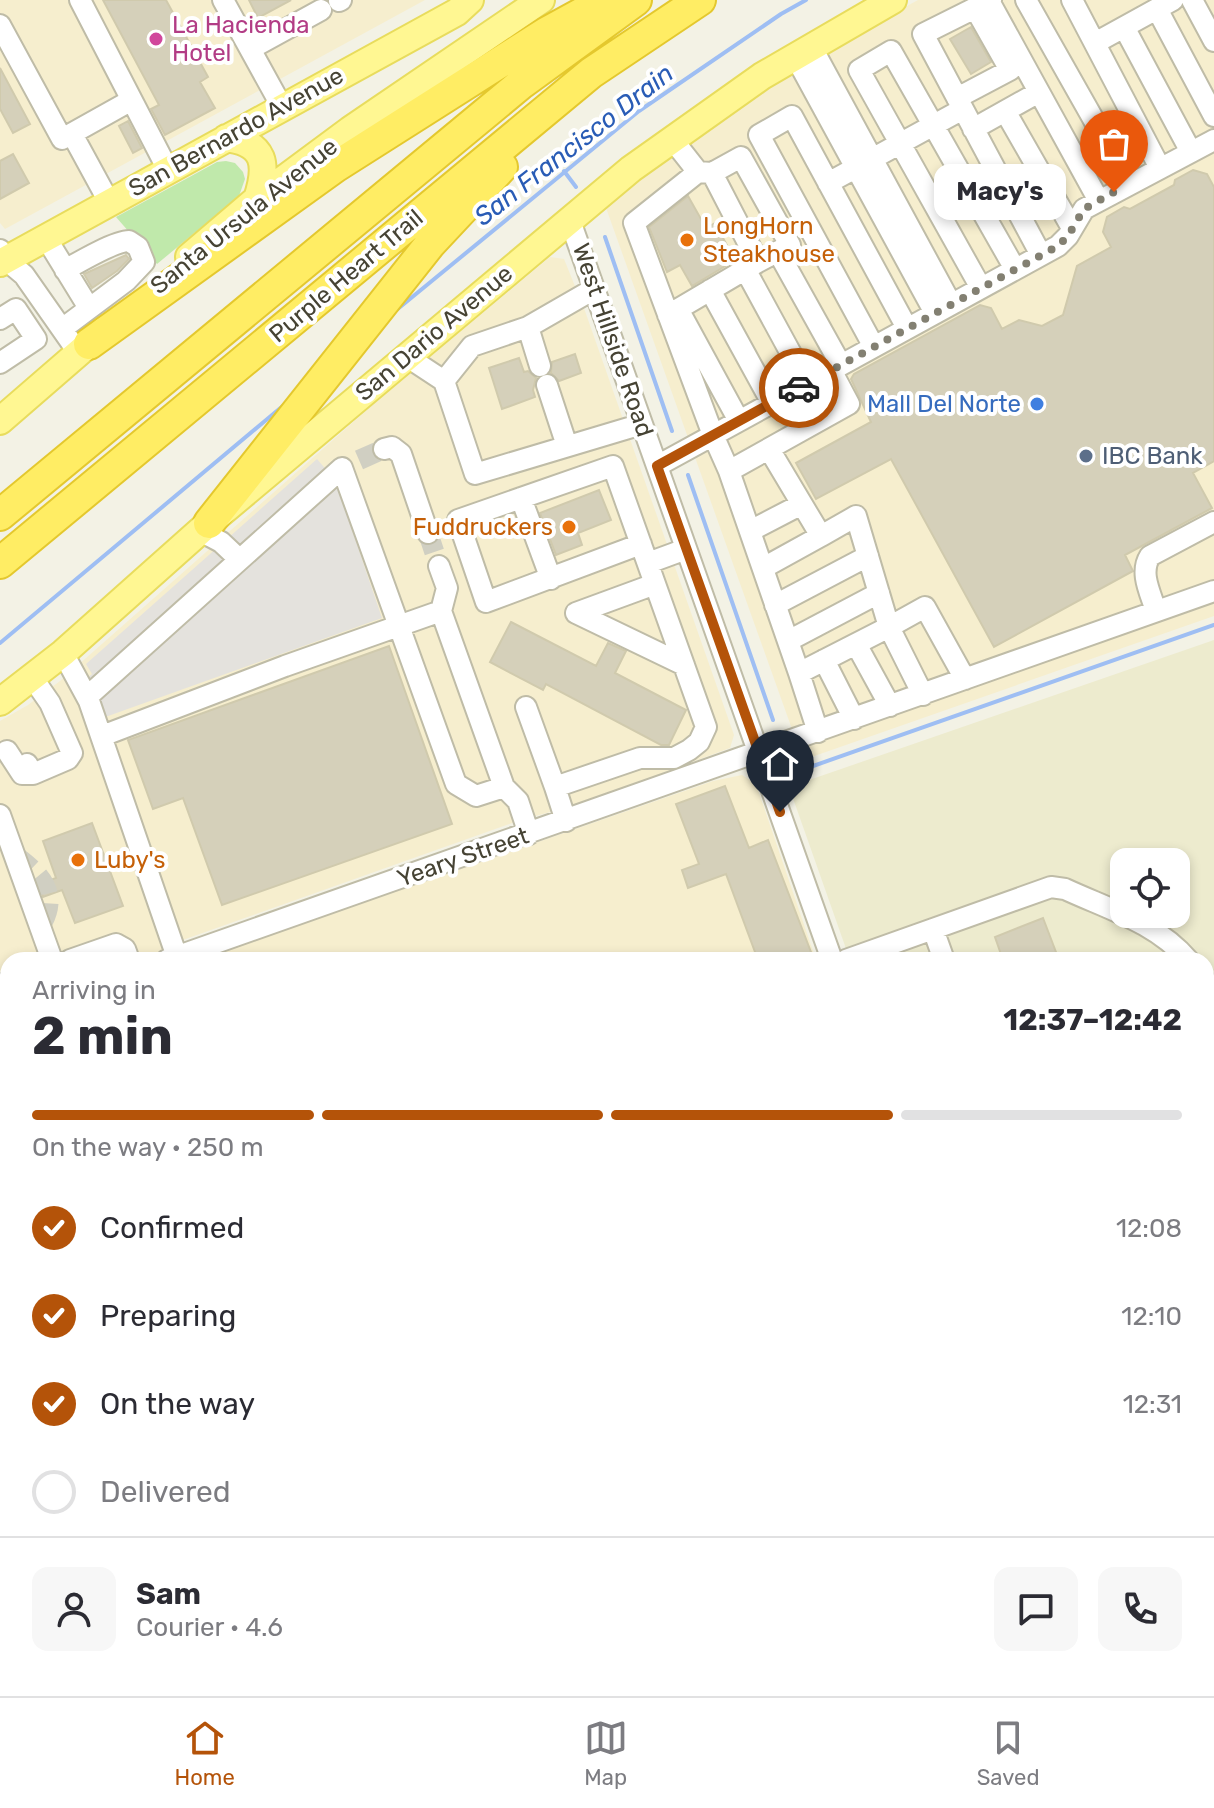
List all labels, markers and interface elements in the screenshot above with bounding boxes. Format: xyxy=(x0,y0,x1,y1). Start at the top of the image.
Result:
place label: La Hacienda Hotel xyxy=(172,11,310,67)
marker: La Hacienda Hotel xyxy=(147,30,165,48)
water label: San Francisco Drain xyxy=(468,58,680,232)
street label: San Bernardo Avenue xyxy=(124,61,348,203)
pin xyxy=(1080,110,1148,192)
icon: bag xyxy=(1092,122,1136,166)
street label: Santa Ursula Avenue xyxy=(145,132,343,300)
callout: Macy's xyxy=(934,164,1066,220)
text: Macy's xyxy=(956,176,1044,207)
street label: Purple Heart Trail xyxy=(264,204,428,348)
place label: LongHorn Steakhouse xyxy=(703,212,835,268)
marker: LongHorn Steakhouse xyxy=(678,231,696,249)
street label: West Hillside Road xyxy=(567,240,659,440)
street label: San Dario Avenue xyxy=(350,259,518,407)
courier xyxy=(759,348,839,428)
icon: car xyxy=(777,366,821,410)
place label: Mall Del Norte xyxy=(867,390,1021,418)
marker: Mall Del Norte xyxy=(1028,395,1046,413)
place label: IBC Bank xyxy=(1102,442,1203,470)
marker: IBC Bank xyxy=(1077,447,1095,465)
place label: Fuddruckers xyxy=(413,513,553,541)
marker: Fuddruckers xyxy=(560,518,578,536)
pin xyxy=(746,730,814,812)
icon: home xyxy=(758,742,802,786)
street label: Yeary Street xyxy=(394,821,532,893)
place label: Luby's xyxy=(94,846,166,874)
map controls xyxy=(1110,848,1190,928)
button: locate xyxy=(1110,848,1190,928)
marker: Luby's xyxy=(69,851,87,869)
text: Arriving in xyxy=(32,975,156,1006)
text: 12:37–12:42 xyxy=(1003,1002,1182,1038)
text: 2 min xyxy=(32,1005,173,1067)
text: On the way · 250 m xyxy=(32,1132,264,1163)
icon: check xyxy=(32,1206,76,1250)
text: Confirmed xyxy=(100,1210,244,1246)
text: 12:08 xyxy=(1116,1213,1182,1244)
icon: check xyxy=(32,1294,76,1338)
text: Preparing xyxy=(100,1298,236,1334)
text: 12:10 xyxy=(1121,1301,1182,1332)
icon: check xyxy=(32,1382,76,1426)
text: On the way xyxy=(100,1386,255,1422)
text: 12:31 xyxy=(1123,1389,1182,1420)
text: Delivered xyxy=(100,1474,231,1510)
button: person xyxy=(32,1567,116,1651)
button: chat xyxy=(994,1567,1078,1651)
button: phone xyxy=(1098,1567,1182,1651)
text: Sam xyxy=(136,1576,201,1612)
text: Courier · 4.6 xyxy=(136,1612,283,1643)
tab: Home xyxy=(174,1716,235,1791)
tab: Map xyxy=(584,1716,628,1791)
tab: Saved xyxy=(977,1716,1039,1791)

